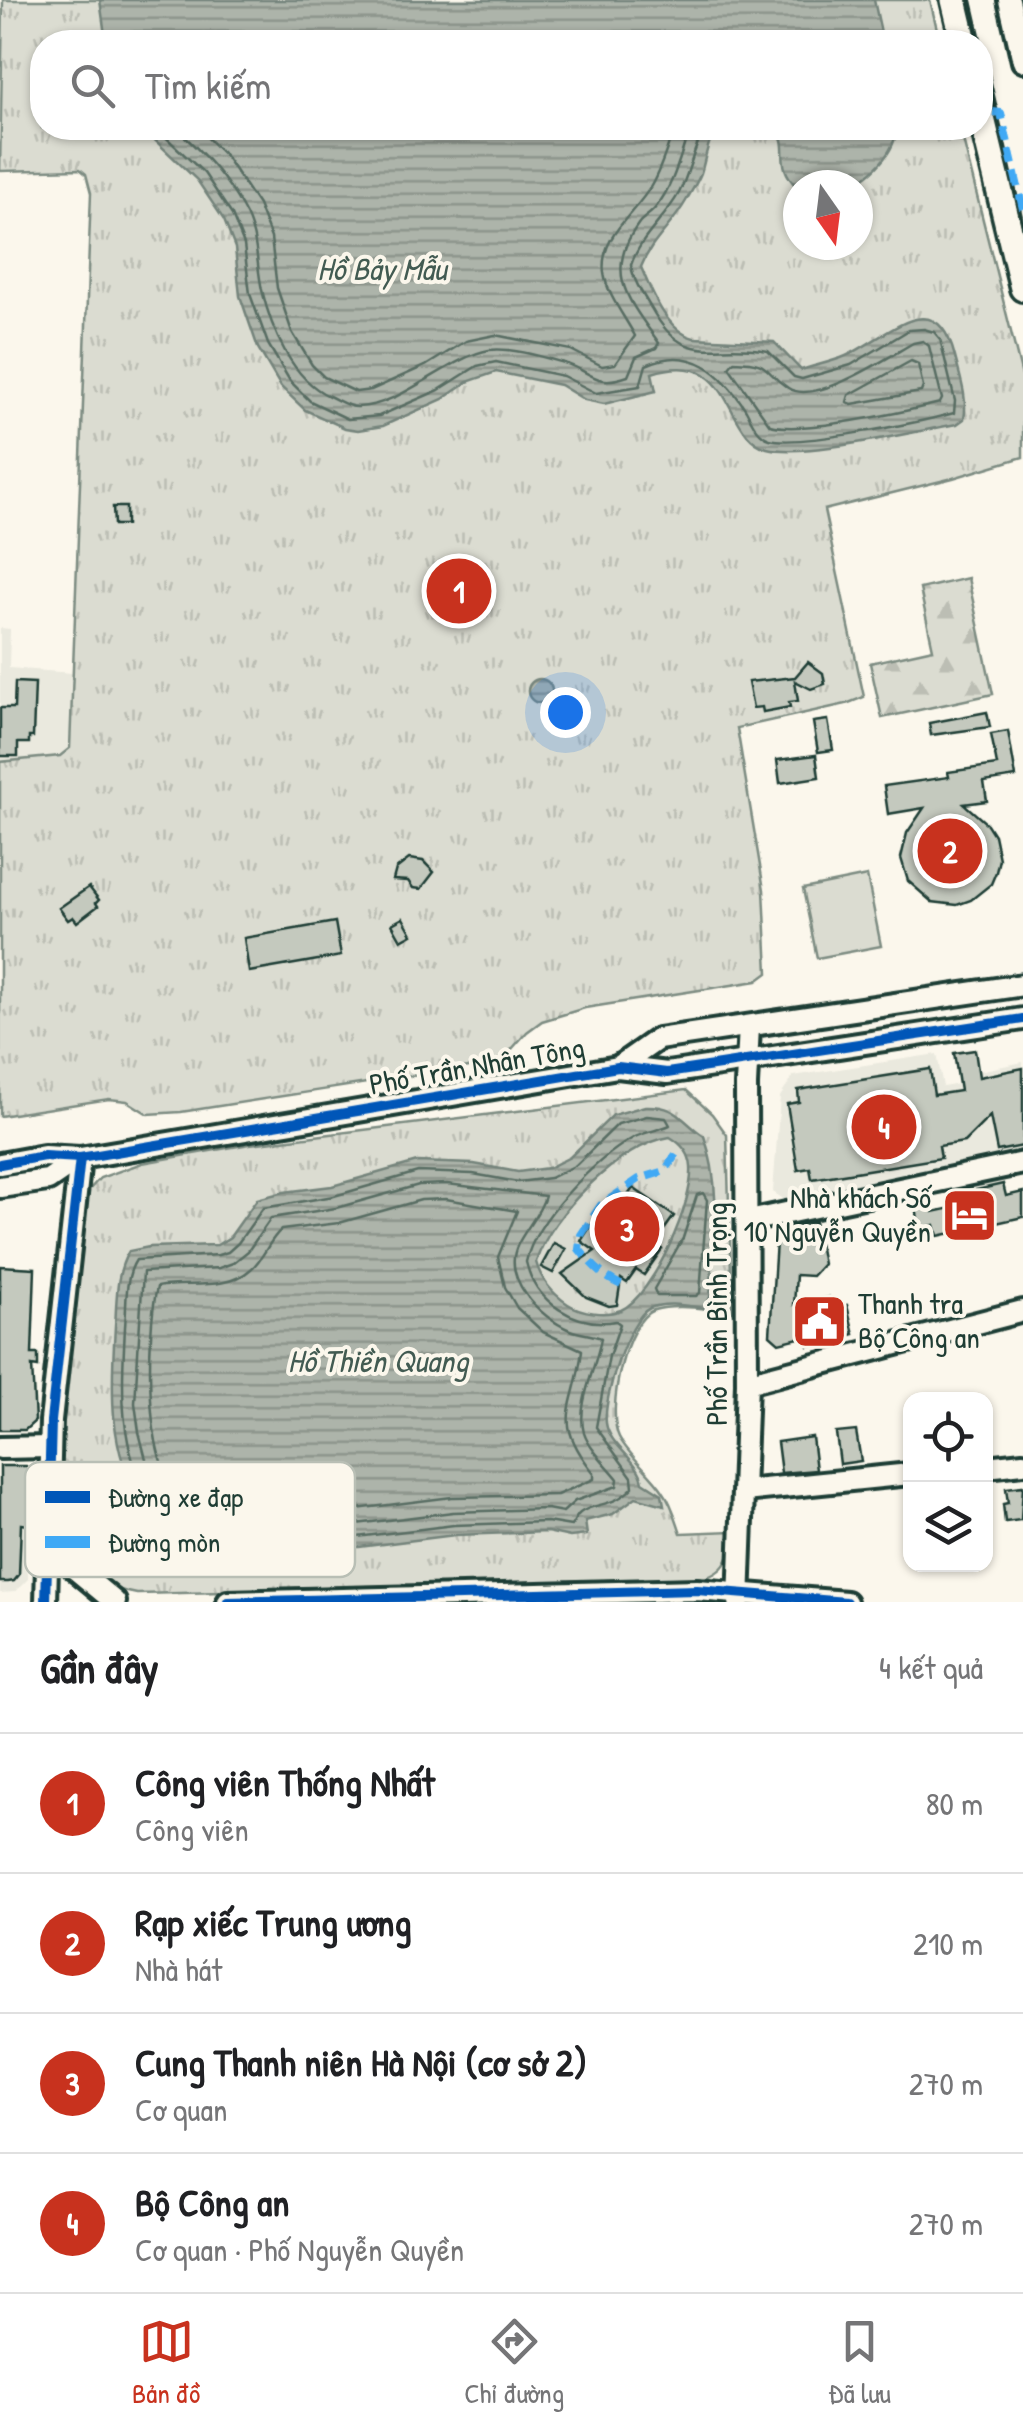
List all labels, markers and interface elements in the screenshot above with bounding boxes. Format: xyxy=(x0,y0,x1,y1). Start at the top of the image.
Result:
search box xyxy=(30,30,993,140)
icon: search xyxy=(65,58,120,113)
text: Tìm kiếm xyxy=(145,59,271,111)
north arrow xyxy=(783,170,873,260)
water label: Hồ Bảy Mẫu xyxy=(317,247,449,290)
pin: 1 xyxy=(426,554,492,628)
your location xyxy=(540,687,591,738)
pin: 2 xyxy=(918,814,982,888)
street label: Phố Trần Nhân Tông xyxy=(366,1026,587,1104)
pin: 4 xyxy=(852,1090,916,1164)
place label: Nhà khách Số 10 Nguyễn Quyền xyxy=(744,1177,933,1251)
hotel icon: Nhà khách Số 10 Nguyễn Quyền xyxy=(940,1185,1000,1245)
pin: 3 xyxy=(594,1192,660,1266)
street label: Phố Trần Bình Trọng xyxy=(696,1202,736,1426)
place label: Thanh tra Bộ Công an xyxy=(858,1283,980,1357)
public building icon: Thanh tra Bộ Công an xyxy=(789,1291,849,1351)
water label: Hồ Thiền Quang xyxy=(288,1339,470,1382)
map controls xyxy=(903,1392,993,1572)
button: locate xyxy=(903,1392,993,1482)
legend xyxy=(25,1462,355,1577)
text: Đường xe đạp xyxy=(108,1478,243,1516)
button: layers xyxy=(903,1482,993,1572)
text: Đường mòn xyxy=(108,1523,220,1561)
text: Gần đây xyxy=(40,1639,158,1696)
text: 4 kết quả xyxy=(879,1646,983,1689)
text: Công viên Thống Nhất xyxy=(135,1756,435,1808)
text: 1 xyxy=(67,1782,78,1825)
text: 80 m xyxy=(926,1782,983,1825)
text: Công viên xyxy=(135,1808,249,1851)
text: Rạp xiếc Trung ương xyxy=(135,1896,411,1948)
text: 2 xyxy=(65,1922,80,1965)
text: 210 m xyxy=(913,1922,983,1965)
text: Nhà hát xyxy=(135,1948,222,1991)
text: Cung Thanh niên Hà Nội (cơ sở 2) xyxy=(135,2036,587,2088)
text: 3 xyxy=(65,2062,80,2105)
text: 270 m xyxy=(909,2062,983,2105)
text: Cơ quan xyxy=(135,2088,227,2131)
text: Bộ Công an xyxy=(135,2176,289,2228)
text: 4 xyxy=(66,2202,79,2245)
text: 270 m xyxy=(909,2202,983,2245)
text: Cơ quan · Phố Nguyễn Quyền xyxy=(135,2228,464,2271)
tab: Bản đồ xyxy=(132,2314,200,2412)
tab: Chỉ đường xyxy=(464,2314,564,2412)
tab: Đã lưu xyxy=(828,2314,891,2412)

